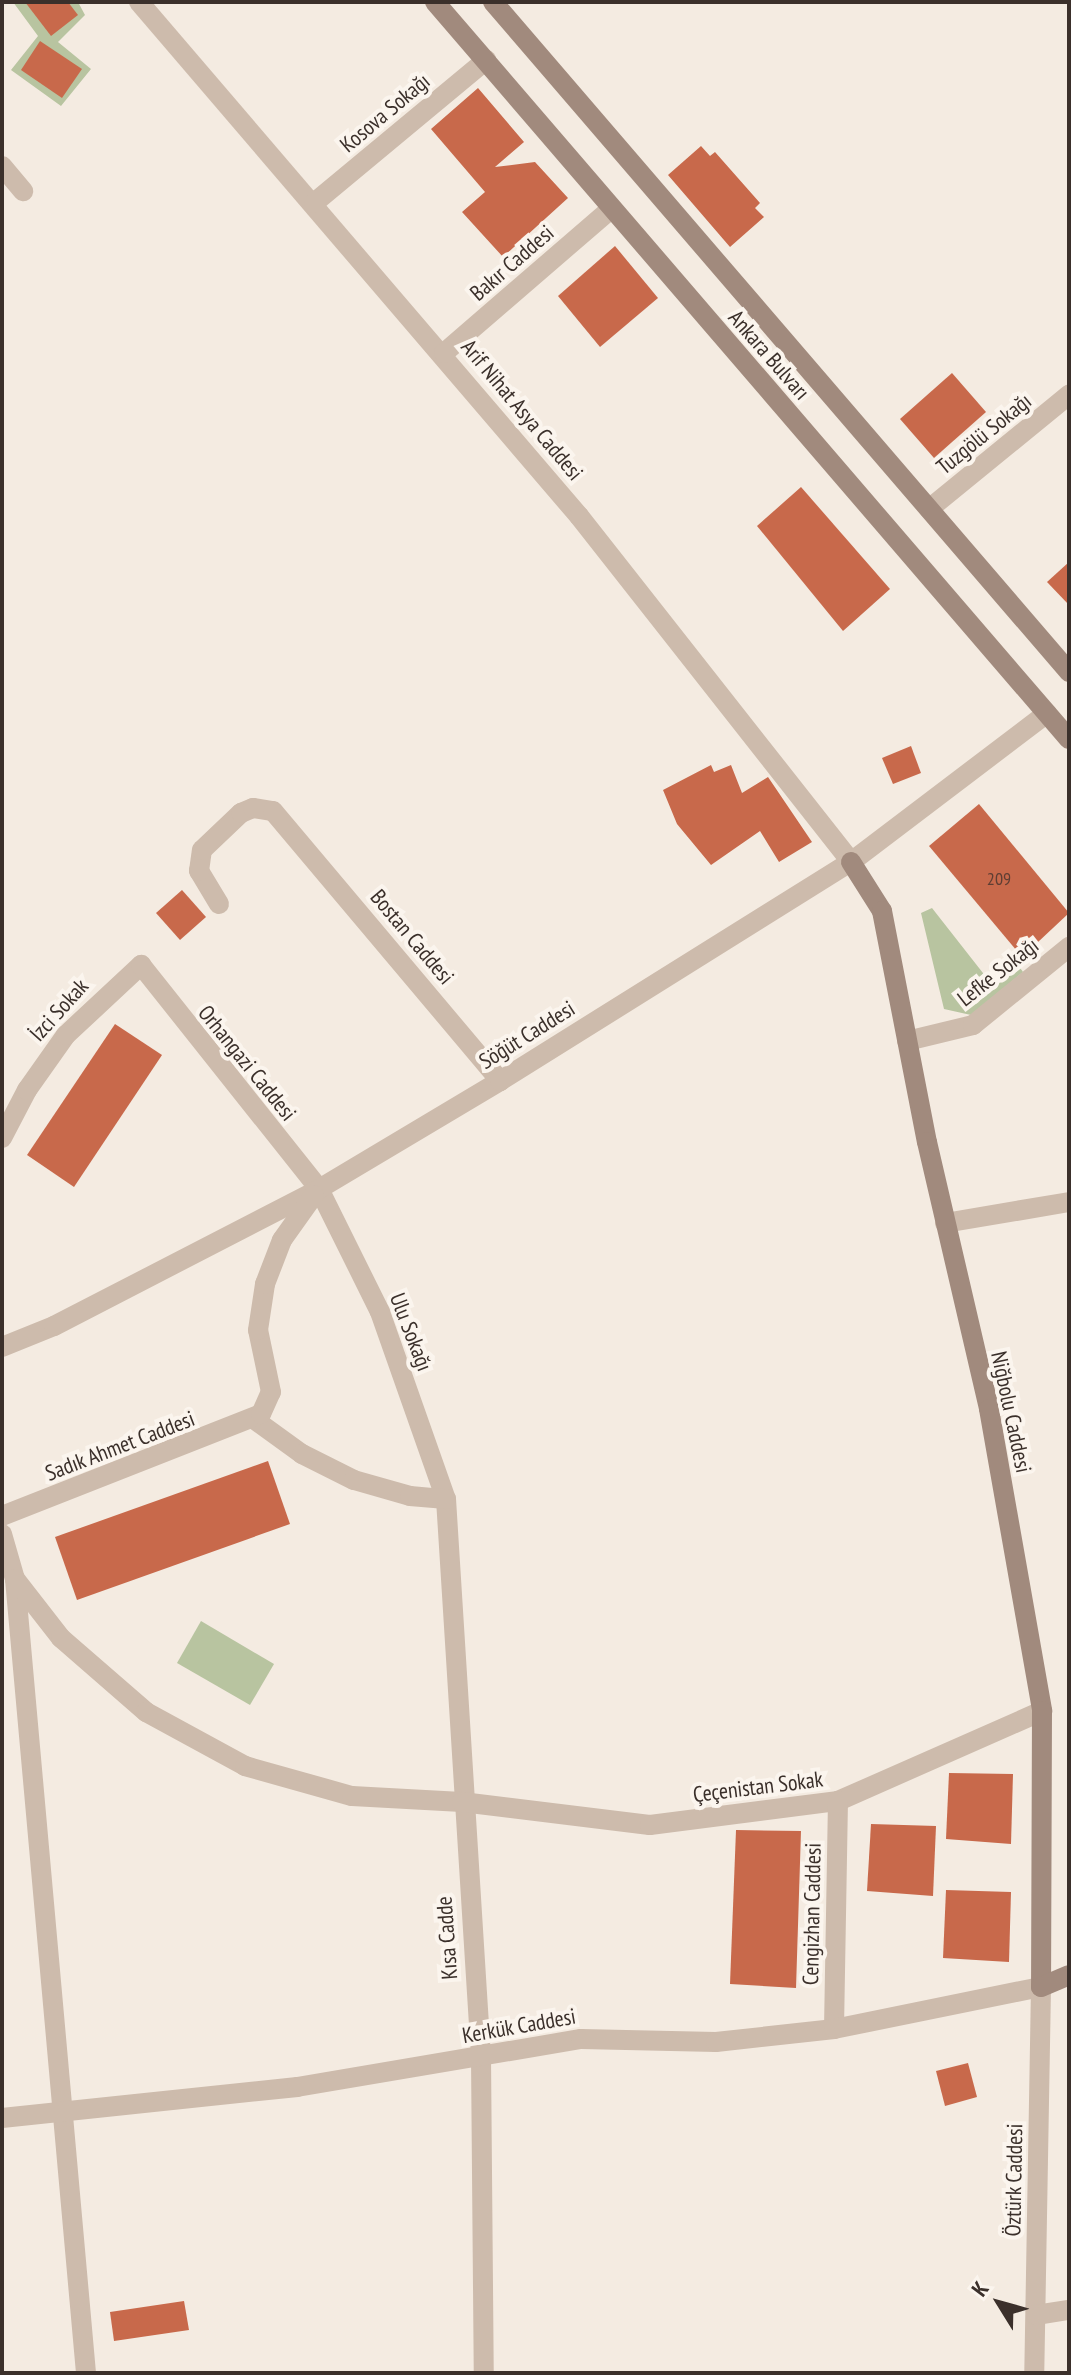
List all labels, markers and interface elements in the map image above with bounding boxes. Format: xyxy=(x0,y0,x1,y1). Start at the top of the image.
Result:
street label: Kosova Sokağı xyxy=(335,68,435,158)
street label: Bakır Caddesi xyxy=(465,220,559,306)
street label: Ankara Bulvarı xyxy=(723,305,815,405)
street label: Arif Nihat Asya Caddesi xyxy=(455,334,589,486)
street label: Tuzgölü Sokağı xyxy=(931,388,1037,480)
house number: 209 xyxy=(987,868,1011,890)
street label: Bostan Caddesi xyxy=(365,884,459,990)
street label: Lefke Sokağı xyxy=(952,932,1044,1012)
street label: İzci Sokak xyxy=(24,973,94,1047)
street label: Söğüt Caddesi xyxy=(474,995,580,1075)
street label: Orhangazi Caddesi xyxy=(192,1000,302,1126)
street label: Ulu Sokağı xyxy=(384,1289,438,1375)
street label: Niğbolu Caddesi xyxy=(985,1349,1037,1475)
street label: Sadık Ahmet Caddesi xyxy=(41,1405,199,1487)
street label: Çeçenistan Sokak xyxy=(692,1766,824,1808)
street label: Cengizhan Caddesi xyxy=(798,1843,826,1985)
street label: Kısa Cadde xyxy=(431,1896,463,1980)
street label: Kerkük Caddesi xyxy=(460,2003,578,2049)
street label: Öztürk Caddesi xyxy=(1000,2123,1028,2237)
north arrow xyxy=(959,2263,1039,2343)
text: K xyxy=(965,2276,994,2302)

